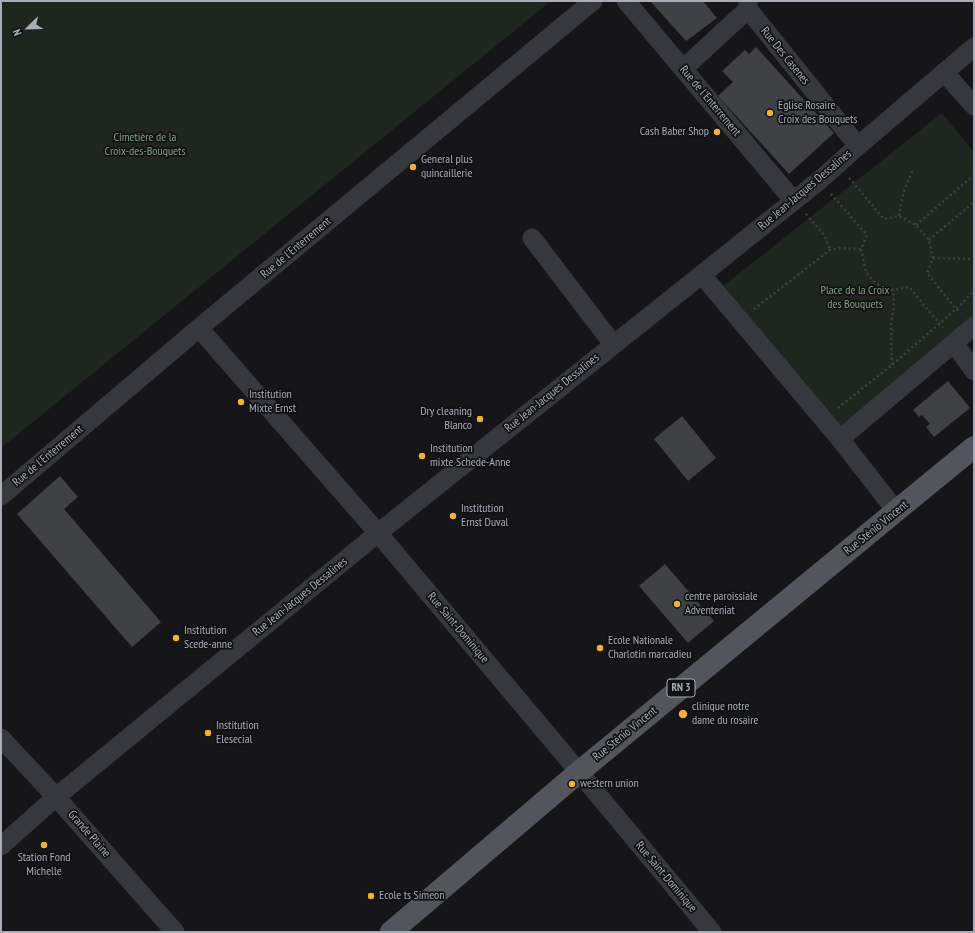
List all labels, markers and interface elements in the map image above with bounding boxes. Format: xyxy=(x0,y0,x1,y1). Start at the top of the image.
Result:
north arrow xyxy=(8,8,48,48)
street label: Rue Des Casenes xyxy=(757,24,813,88)
text: N xyxy=(9,27,25,38)
street label: Rue de l'Enterrement xyxy=(676,63,744,139)
place label: Eglise Rosaire Croix des Bouquets xyxy=(778,99,857,127)
marker: Eglise Rosaire Croix des Bouquets xyxy=(765,108,775,118)
place label: Cash Baber Shop xyxy=(640,125,709,139)
marker: Cash Baber Shop xyxy=(712,127,722,137)
park label: Cimetière de la Croix-des-Bouquets xyxy=(105,131,185,159)
street label: Rue Jean-Jacques Dessalines xyxy=(755,147,855,233)
place label: General plus quincaillerie xyxy=(421,153,473,181)
marker: General plus quincaillerie xyxy=(408,162,418,172)
street label: Rue de l'Enterrement xyxy=(258,214,334,282)
park label: Place de la Croix des Bouquets xyxy=(821,284,889,312)
street label: Rue Jean-Jacques Dessalines xyxy=(502,350,602,436)
place label: Institution Mixte Ernst xyxy=(249,388,296,416)
marker: Institution Mixte Ernst xyxy=(236,397,246,407)
place label: Dry cleaning Blanco xyxy=(420,405,472,433)
marker: Dry cleaning Blanco xyxy=(475,414,485,424)
street label: Rue de l'Enterrement xyxy=(10,422,86,490)
place label: Institution mixte Schede-Anne xyxy=(430,442,510,470)
marker: Institution mixte Schede-Anne xyxy=(417,451,427,461)
street label: Rue Sténio Vincent xyxy=(841,498,911,558)
place label: Institution Ernst Duval xyxy=(461,502,508,530)
marker: Institution Ernst Duval xyxy=(448,511,458,521)
street label: Rue Jean-Jacques Dessalines xyxy=(250,554,350,640)
street label: Rue Saint-Dominique xyxy=(424,590,492,666)
place label: centre paroissiale Adventeniat xyxy=(685,590,758,618)
marker: centre paroissiale Adventeniat xyxy=(672,599,682,609)
place label: Institution Scede-anne xyxy=(184,624,232,652)
marker: Institution Scede-anne xyxy=(171,633,181,643)
place label: Ecole Nationale Charlotin marcadieu xyxy=(608,634,691,662)
marker: Ecole Nationale Charlotin marcadieu xyxy=(595,643,605,653)
road number: RN 3 xyxy=(667,679,695,697)
place label: clinique notre dame du rosaire xyxy=(692,700,758,728)
street label: Rue Sténio Vincent xyxy=(590,704,660,764)
marker: clinique notre dame du rosaire xyxy=(677,708,689,720)
place label: Institution Elesecial xyxy=(216,719,259,747)
marker: Institution Elesecial xyxy=(203,728,213,738)
place label: western union xyxy=(580,777,639,791)
marker: western union xyxy=(567,779,577,789)
street label: Grande Plaine xyxy=(65,807,113,861)
street label: Rue Saint-Dominique xyxy=(632,839,700,915)
marker: Station Fond Michelle xyxy=(39,840,49,850)
place label: Station Fond Michelle xyxy=(18,851,70,879)
place label: Ecole ts Simeon xyxy=(379,889,444,903)
marker: Ecole ts Simeon xyxy=(366,891,376,901)

